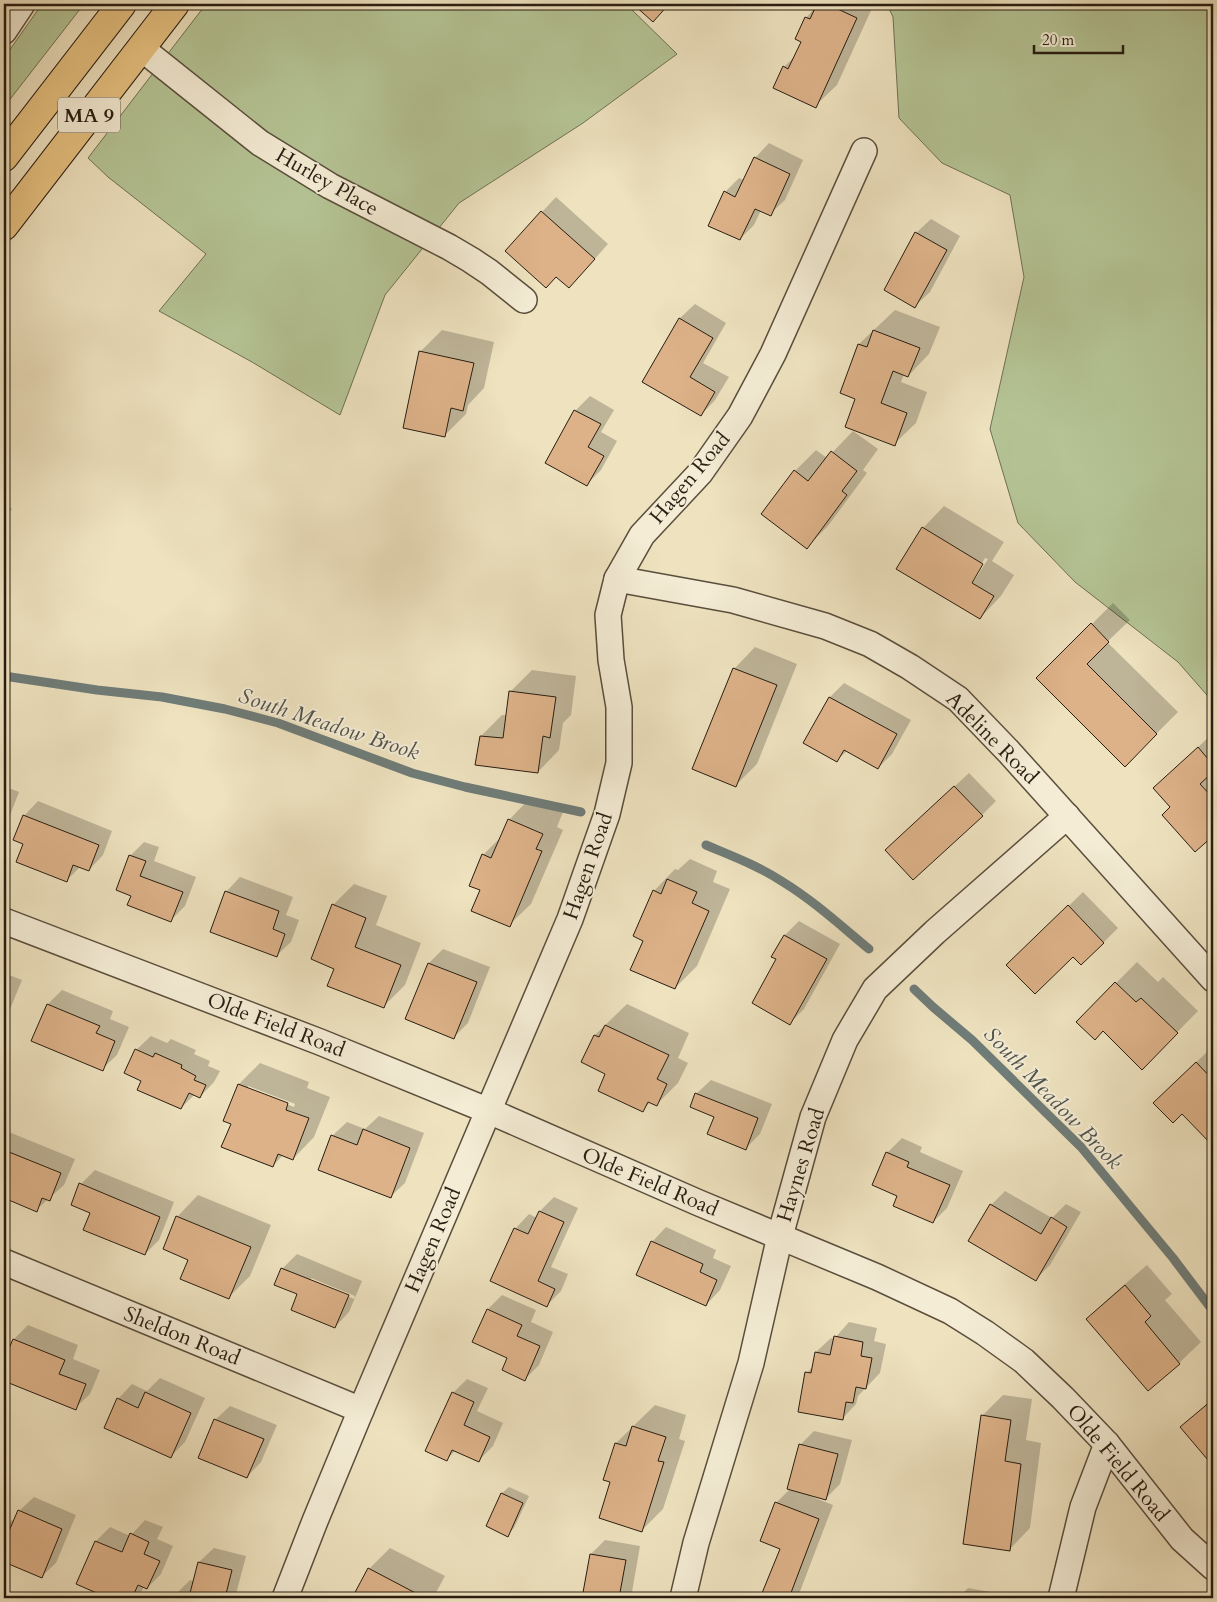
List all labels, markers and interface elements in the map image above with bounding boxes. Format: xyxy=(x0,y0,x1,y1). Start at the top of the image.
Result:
scale bar xyxy=(1034,22,1123,54)
text: 20 m xyxy=(1042,30,1074,50)
road number: MA 9 xyxy=(58,98,120,132)
street label: Hurley Place xyxy=(270,141,384,223)
street label: Hagen Road xyxy=(643,426,737,530)
water label: South Meadow Brook xyxy=(235,681,423,767)
street label: Adeline Road xyxy=(939,685,1045,791)
street label: Hagen Road xyxy=(556,808,620,924)
street label: Olde Field Road xyxy=(203,985,349,1065)
water label: South Meadow Brook xyxy=(977,1020,1129,1176)
street label: Haynes Road xyxy=(770,1104,832,1226)
street label: Olde Field Road xyxy=(577,1140,723,1224)
street label: Hagen Road xyxy=(398,1183,468,1297)
street label: Sheldon Road xyxy=(119,1299,245,1373)
street label: Olde Field Road xyxy=(1060,1398,1176,1528)

